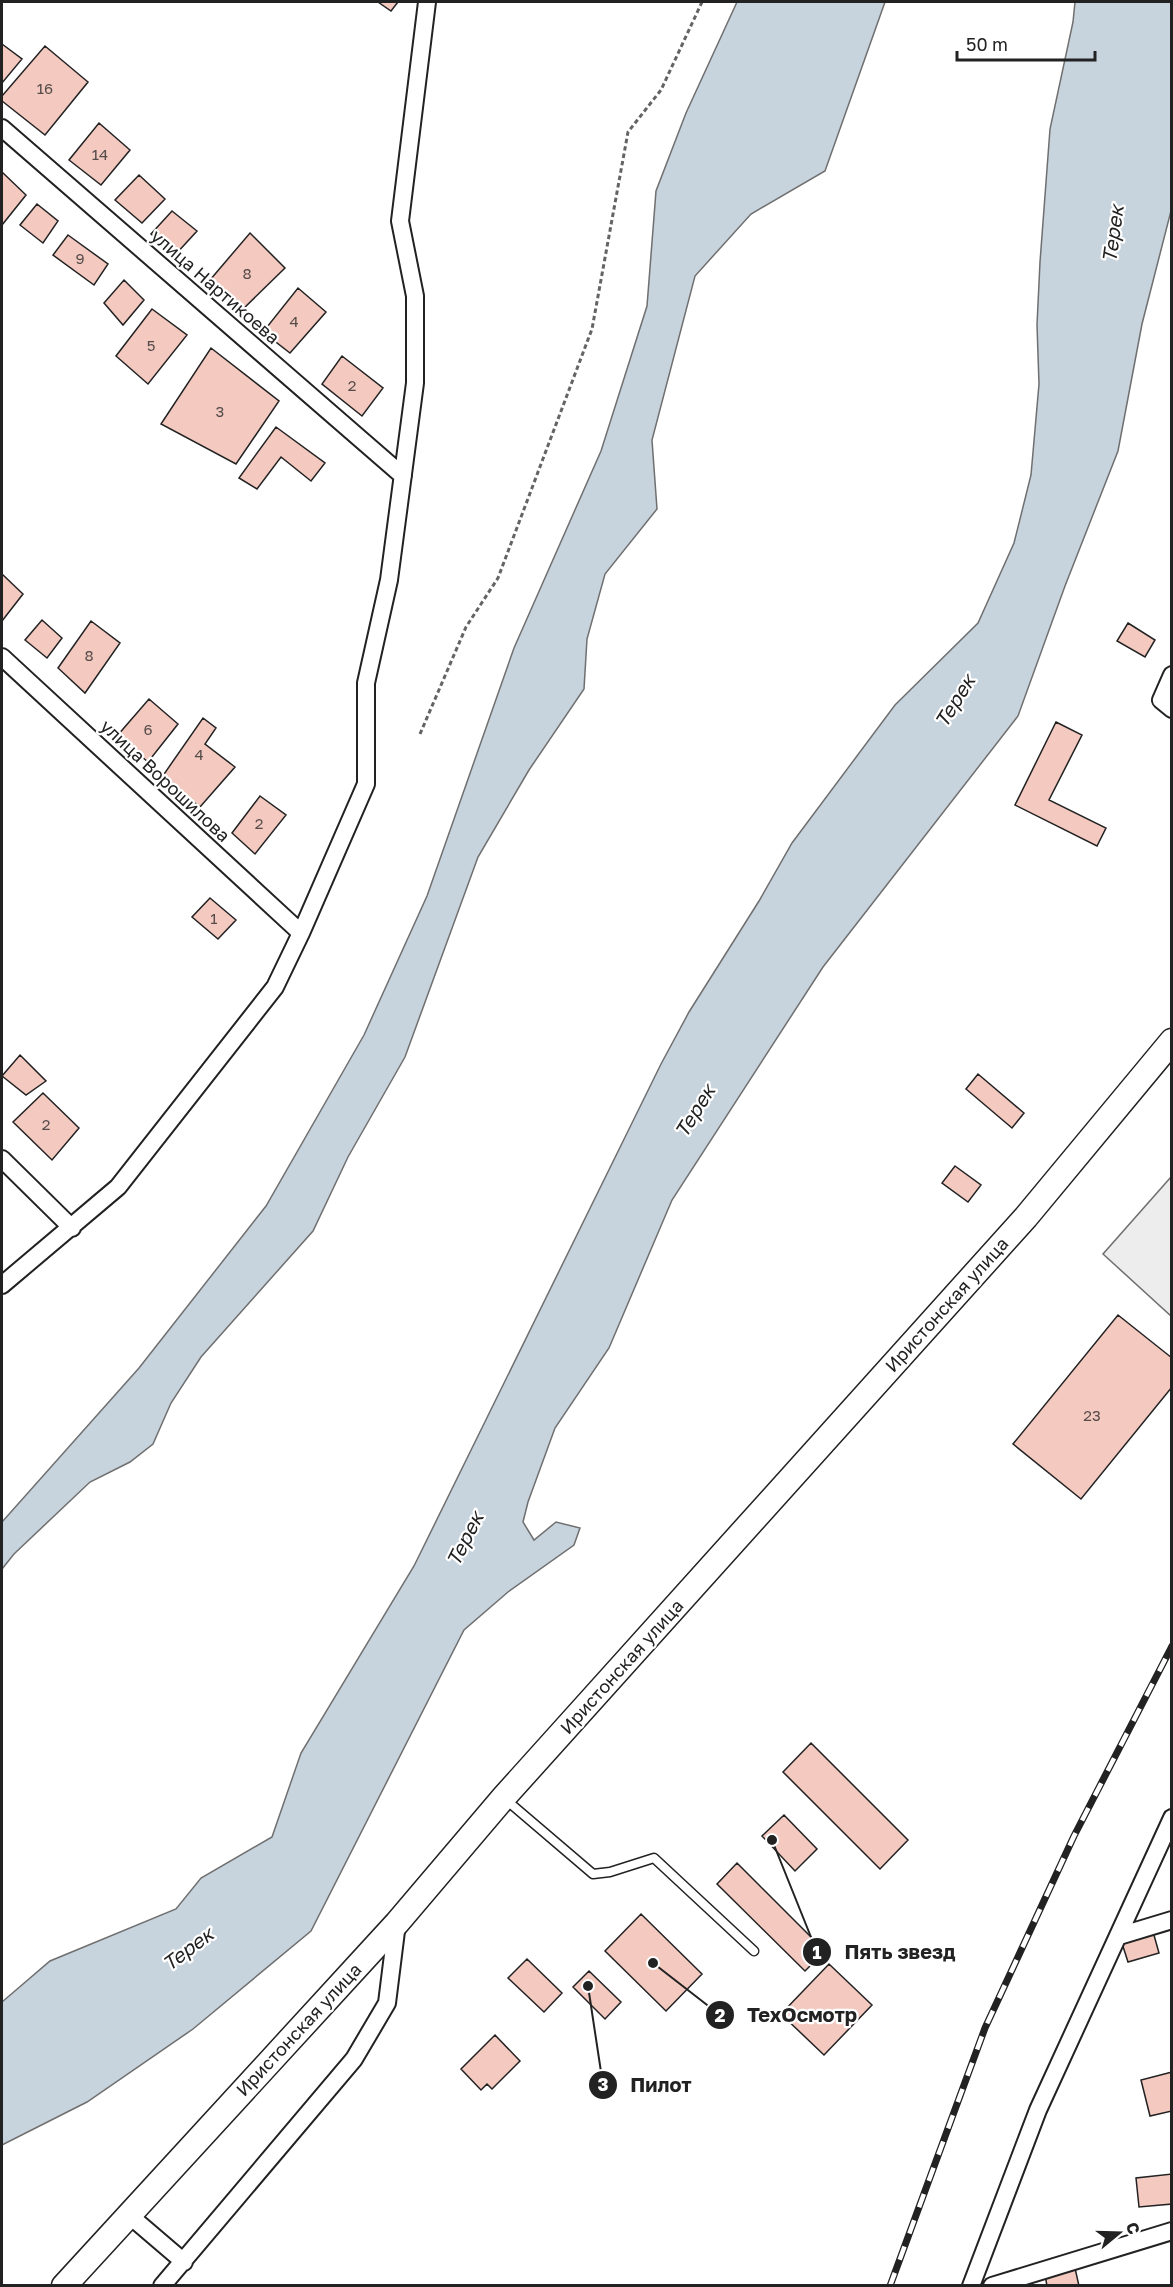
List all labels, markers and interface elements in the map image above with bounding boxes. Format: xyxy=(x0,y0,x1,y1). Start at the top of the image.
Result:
scale bar xyxy=(957,24,1095,62)
text: 50 m xyxy=(966,33,1008,55)
house number: 16 xyxy=(37,79,53,97)
house number: 14 xyxy=(92,145,108,163)
water label: Терек xyxy=(1096,201,1128,264)
street label: улица Нартикоева xyxy=(147,224,285,348)
house number: 9 xyxy=(75,249,85,267)
house number: 8 xyxy=(242,264,252,282)
house number: 4 xyxy=(289,312,299,330)
house number: 5 xyxy=(147,336,155,354)
house number: 2 xyxy=(348,376,356,394)
house number: 3 xyxy=(216,402,224,420)
house number: 8 xyxy=(84,646,94,664)
water label: Терек xyxy=(929,668,981,731)
street label: улица Ворошилова xyxy=(96,715,235,846)
house number: 6 xyxy=(143,720,153,738)
house number: 4 xyxy=(194,745,204,763)
house number: 2 xyxy=(255,814,263,832)
house number: 1 xyxy=(210,909,218,927)
water label: Терек xyxy=(669,1078,721,1141)
house number: 2 xyxy=(42,1115,50,1133)
street label: Иристонская улица xyxy=(880,1232,1013,1376)
house number: 23 xyxy=(1083,1406,1101,1424)
water label: Терек xyxy=(440,1505,489,1570)
street label: Иристонская улица xyxy=(555,1594,688,1738)
water label: Терек xyxy=(157,1920,220,1975)
callout: Пять звезд xyxy=(802,1933,967,1971)
text: Пять звезд xyxy=(844,1939,956,1963)
text: 1 xyxy=(812,1941,822,1963)
street label: Иристонская улица xyxy=(231,1958,366,2100)
callout: ТехОсмотр xyxy=(705,1996,869,2034)
text: ТехОсмотр xyxy=(747,2002,857,2026)
text: 2 xyxy=(715,2004,726,2026)
callout: Пилот xyxy=(588,2066,703,2104)
text: Пилот xyxy=(630,2072,692,2096)
text: 3 xyxy=(598,2073,609,2095)
north arrow xyxy=(1089,2203,1149,2263)
text: С xyxy=(1122,2219,1144,2237)

